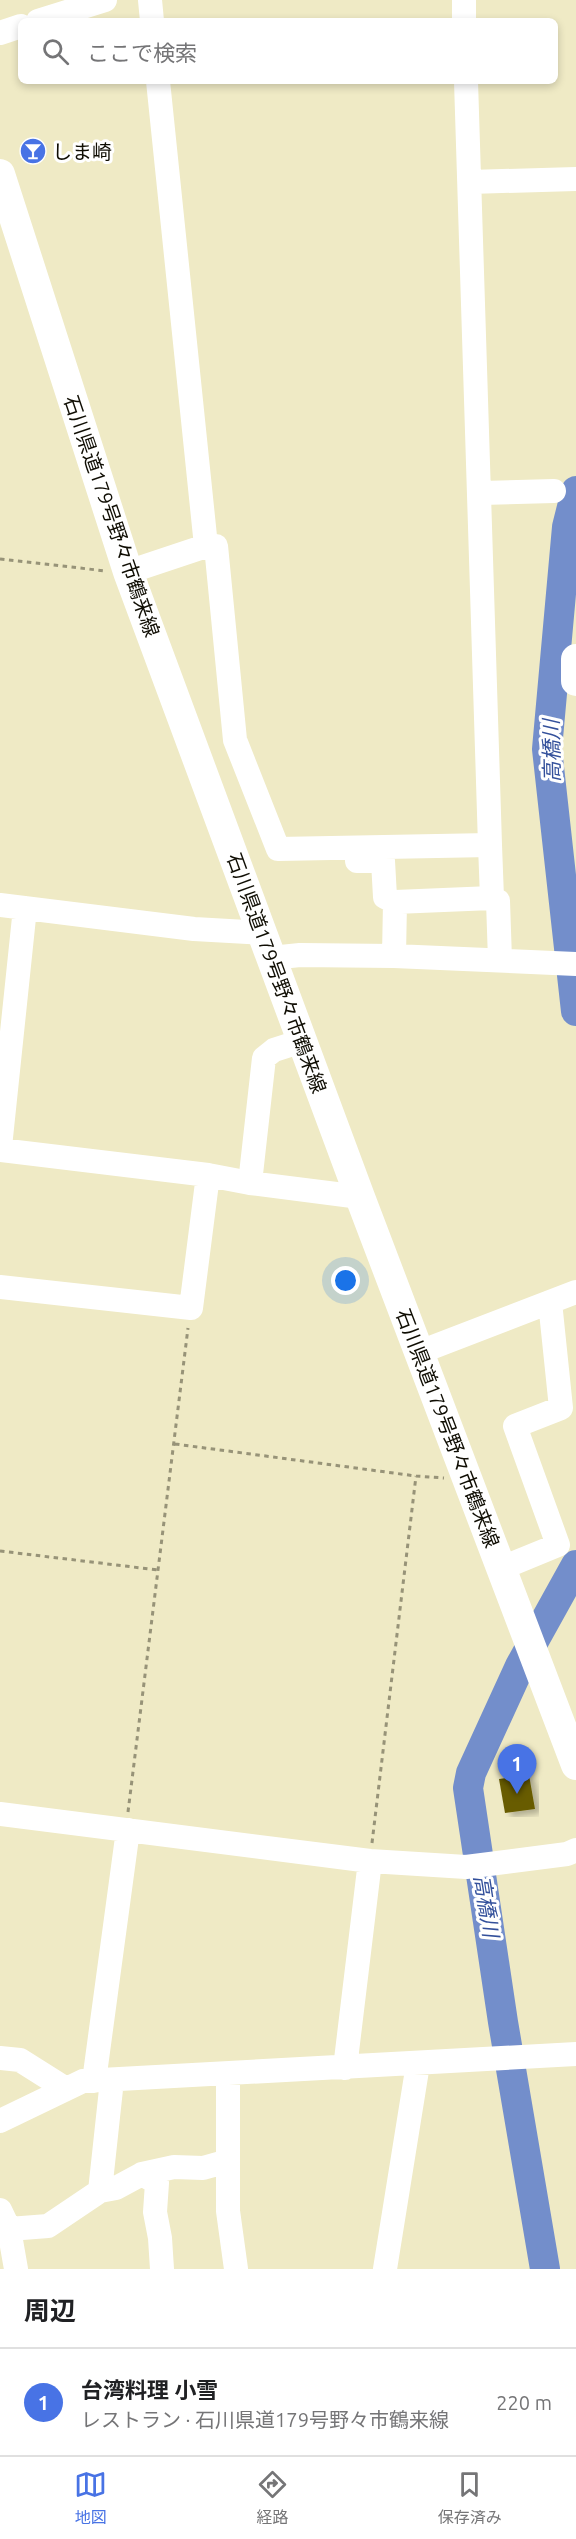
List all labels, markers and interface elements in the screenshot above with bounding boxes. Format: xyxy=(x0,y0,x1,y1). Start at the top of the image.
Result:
search box xyxy=(18,18,558,84)
icon: search xyxy=(39,35,72,68)
text: ここで検索 xyxy=(87,40,197,65)
bar icon: しま崎 xyxy=(18,136,48,166)
place label: しま崎 xyxy=(52,140,112,163)
street label: 石川県道179号野々市鶴来線 xyxy=(60,392,164,640)
water label: 高橋川 xyxy=(538,717,564,783)
street label: 石川県道179号野々市鶴来線 xyxy=(223,850,331,1096)
your location xyxy=(331,1266,360,1295)
street label: 石川県道179号野々市鶴来線 xyxy=(392,1305,504,1551)
pin: 1 xyxy=(498,1744,536,1794)
water label: 高橋川 xyxy=(470,1873,504,1941)
text: 周辺 xyxy=(24,2296,76,2325)
text: 台湾料理 小雪 xyxy=(81,2377,218,2402)
text: 1 xyxy=(38,2391,49,2414)
text: 220 m xyxy=(496,2391,552,2414)
text: レストラン · 石川県道179号野々市鶴来線 xyxy=(81,2408,449,2431)
tab: 地図 xyxy=(74,2468,107,2528)
tab: 経路 xyxy=(256,2468,289,2528)
tab: 保存済み xyxy=(438,2468,502,2528)

